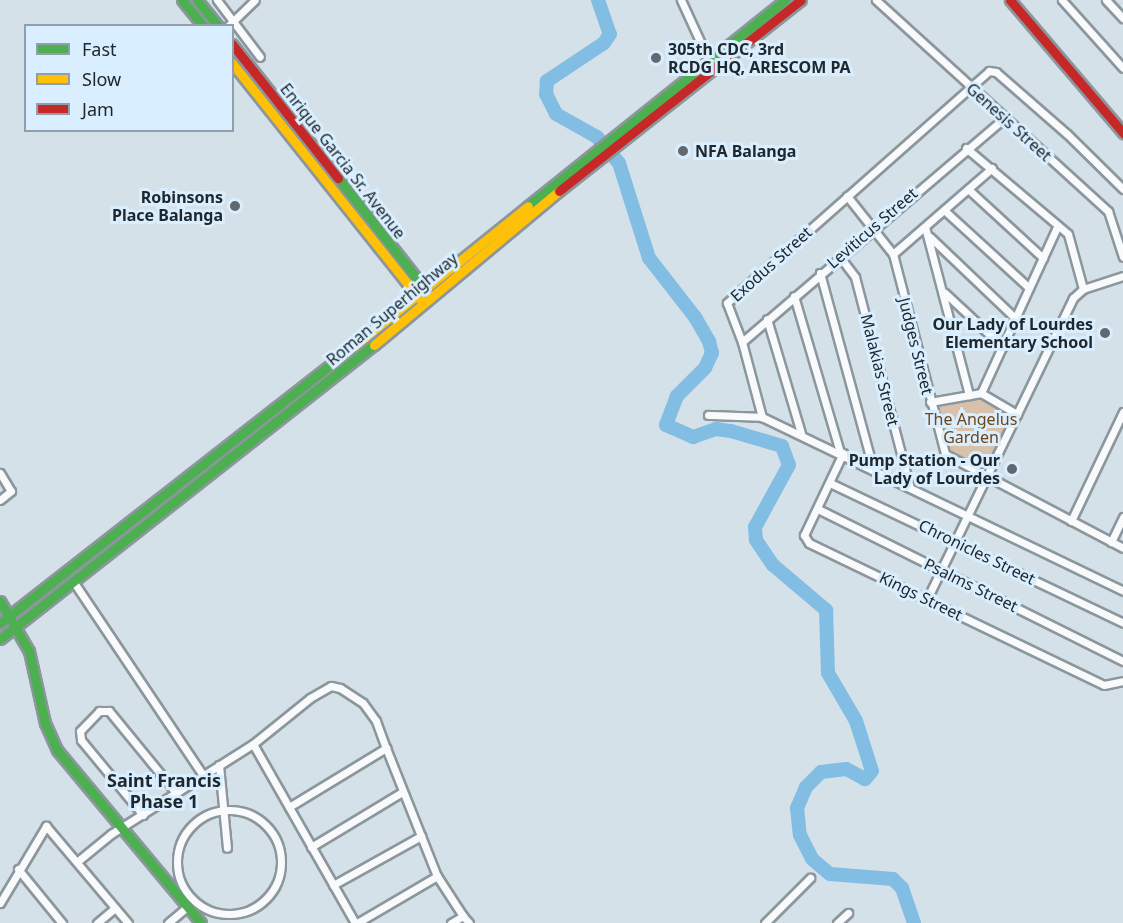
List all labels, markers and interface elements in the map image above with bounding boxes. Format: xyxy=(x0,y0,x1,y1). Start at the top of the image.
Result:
legend xyxy=(24,24,234,132)
text: Fast xyxy=(82,37,117,61)
place label: 305th CDC, 3rd RCDG HQ, ARESCOM PA xyxy=(668,39,851,77)
marker: 305th CDC, 3rd RCDG HQ, ARESCOM PA xyxy=(649,51,663,65)
text: Slow xyxy=(82,67,121,91)
street label: Genesis Street xyxy=(962,79,1056,165)
street label: Enrique Garcia Sr. Avenue xyxy=(276,80,410,242)
text: Jam xyxy=(82,97,114,121)
place label: NFA Balanga xyxy=(695,141,796,161)
marker: NFA Balanga xyxy=(676,144,690,158)
street label: Leviticus Street xyxy=(823,184,921,272)
place label: Robinsons Place Balanga xyxy=(112,187,223,225)
marker: Robinsons Place Balanga xyxy=(228,199,242,213)
street label: Exodus Street xyxy=(726,222,816,306)
street label: Roman Superhighway xyxy=(323,249,461,369)
street label: Judges Street xyxy=(895,295,937,397)
street label: Malakias Street xyxy=(857,312,903,428)
place label: Our Lady of Lourdes Elementary School xyxy=(932,314,1093,352)
marker: Our Lady of Lourdes Elementary School xyxy=(1098,326,1112,340)
park label: The Angelus Garden xyxy=(925,409,1017,447)
place label: Pump Station - Our Lady of Lourdes xyxy=(849,450,1000,488)
marker: Pump Station - Our Lady of Lourdes xyxy=(1005,462,1019,476)
street label: Chronicles Street xyxy=(916,515,1038,589)
street label: Psalms Street xyxy=(921,554,1021,616)
street label: Kings Street xyxy=(876,568,966,624)
district label: Saint Francis Phase 1 xyxy=(107,770,221,812)

